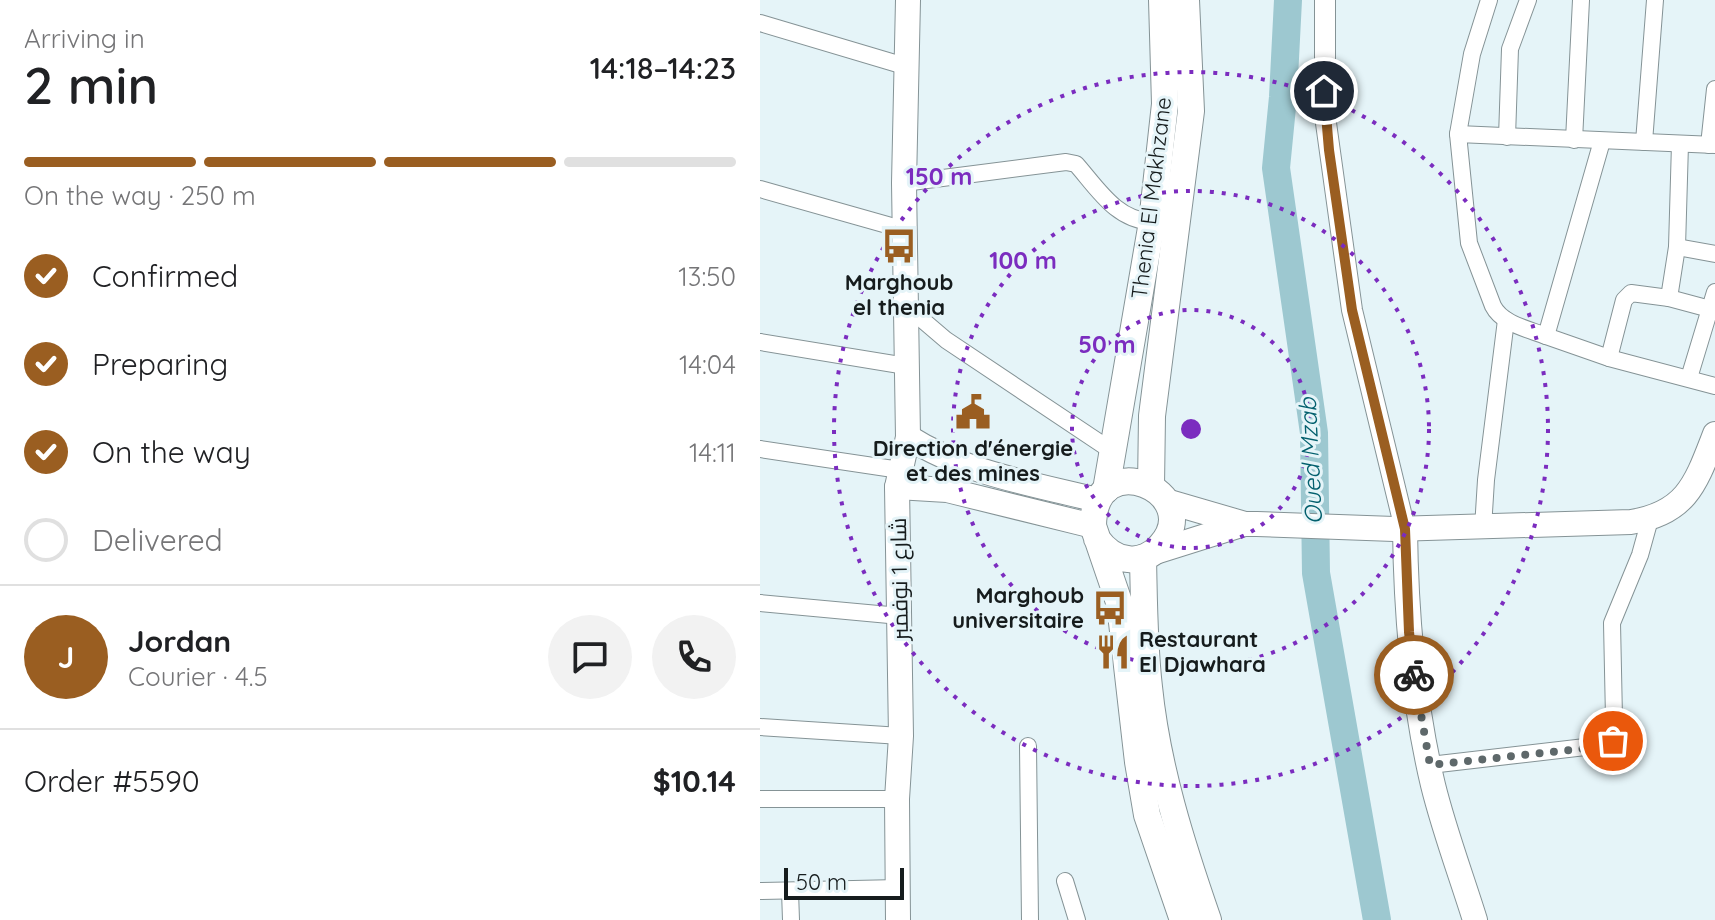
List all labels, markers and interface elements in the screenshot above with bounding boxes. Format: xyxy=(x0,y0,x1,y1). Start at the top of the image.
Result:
text: Arriving in xyxy=(24,22,145,55)
text: 14:18–14:23 xyxy=(590,49,736,87)
text: 2 min xyxy=(24,52,158,117)
pin xyxy=(1290,57,1358,125)
icon: home xyxy=(1302,69,1346,113)
street label: Thenia El Makhzane xyxy=(1125,95,1177,301)
text: 150 m xyxy=(906,161,972,191)
text: On the way · 250 m xyxy=(24,179,256,212)
bus stop icon: Marghoub el thenia xyxy=(880,227,918,265)
text: 100 m xyxy=(989,245,1057,275)
icon: check xyxy=(24,254,68,298)
text: Confirmed xyxy=(92,257,238,295)
text: 13:50 xyxy=(678,260,736,293)
place label: Marghoub el thenia xyxy=(845,268,953,321)
text: 50 m xyxy=(1078,329,1136,359)
icon: check xyxy=(24,342,68,386)
text: Preparing xyxy=(92,345,228,383)
text: 14:04 xyxy=(679,348,736,381)
public building icon: Direction d'énergie et des mines xyxy=(954,393,992,431)
water label: Oued Mzab xyxy=(1292,395,1328,525)
centre of rings xyxy=(1177,415,1205,443)
icon: check xyxy=(24,430,68,474)
text: On the way xyxy=(92,433,251,471)
place label: Direction d'énergie et des mines xyxy=(873,434,1073,487)
text: 14:11 xyxy=(689,436,736,469)
street label: شارع 1 نوفمبر xyxy=(884,517,915,643)
text: Delivered xyxy=(92,521,223,559)
place label: Marghoub universitaire xyxy=(952,581,1084,634)
bus stop icon: Marghoub universitaire xyxy=(1091,589,1129,627)
button: chat xyxy=(548,615,632,699)
button: phone xyxy=(652,615,736,699)
text: Jordan xyxy=(128,622,231,660)
place label: Restaurant El Djawhara xyxy=(1139,625,1266,678)
restaurant icon: Restaurant El Djawhara xyxy=(1094,633,1132,671)
courier xyxy=(1374,635,1454,715)
text: J xyxy=(58,638,74,676)
icon: bike xyxy=(1392,653,1436,697)
text: Courier · 4.5 xyxy=(128,660,268,693)
pin xyxy=(1579,707,1647,775)
icon: bag xyxy=(1591,719,1635,763)
text: Order #5590 xyxy=(24,762,200,800)
text: $10.14 xyxy=(653,762,736,800)
scale bar xyxy=(784,864,904,900)
text: 50 m xyxy=(796,868,847,896)

